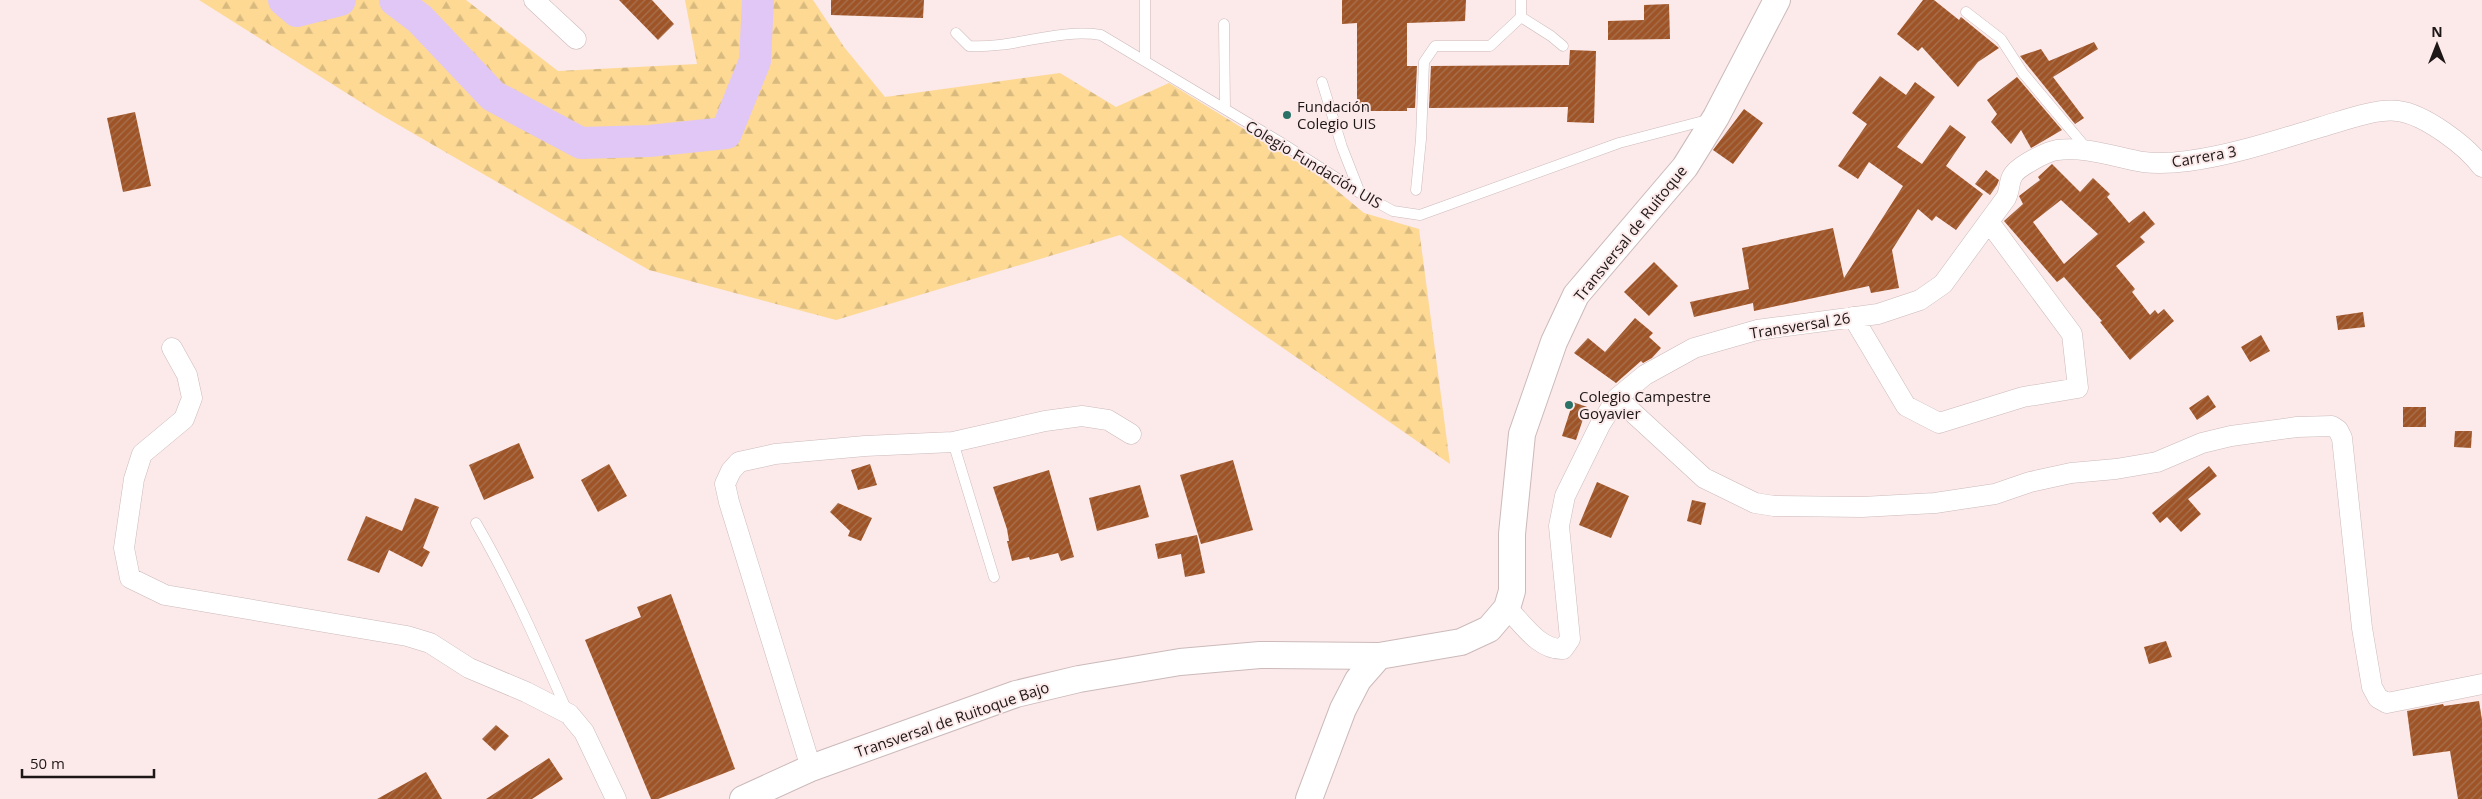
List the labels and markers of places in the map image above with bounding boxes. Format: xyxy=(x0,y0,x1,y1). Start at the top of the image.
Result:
place label: Fundación Colegio UIS xyxy=(1297,96,1376,133)
marker: Fundación Colegio UIS xyxy=(1281,109,1293,121)
place label: Colegio Campestre Goyavier xyxy=(1579,386,1711,423)
marker: Colegio Campestre Goyavier xyxy=(1563,399,1575,411)

